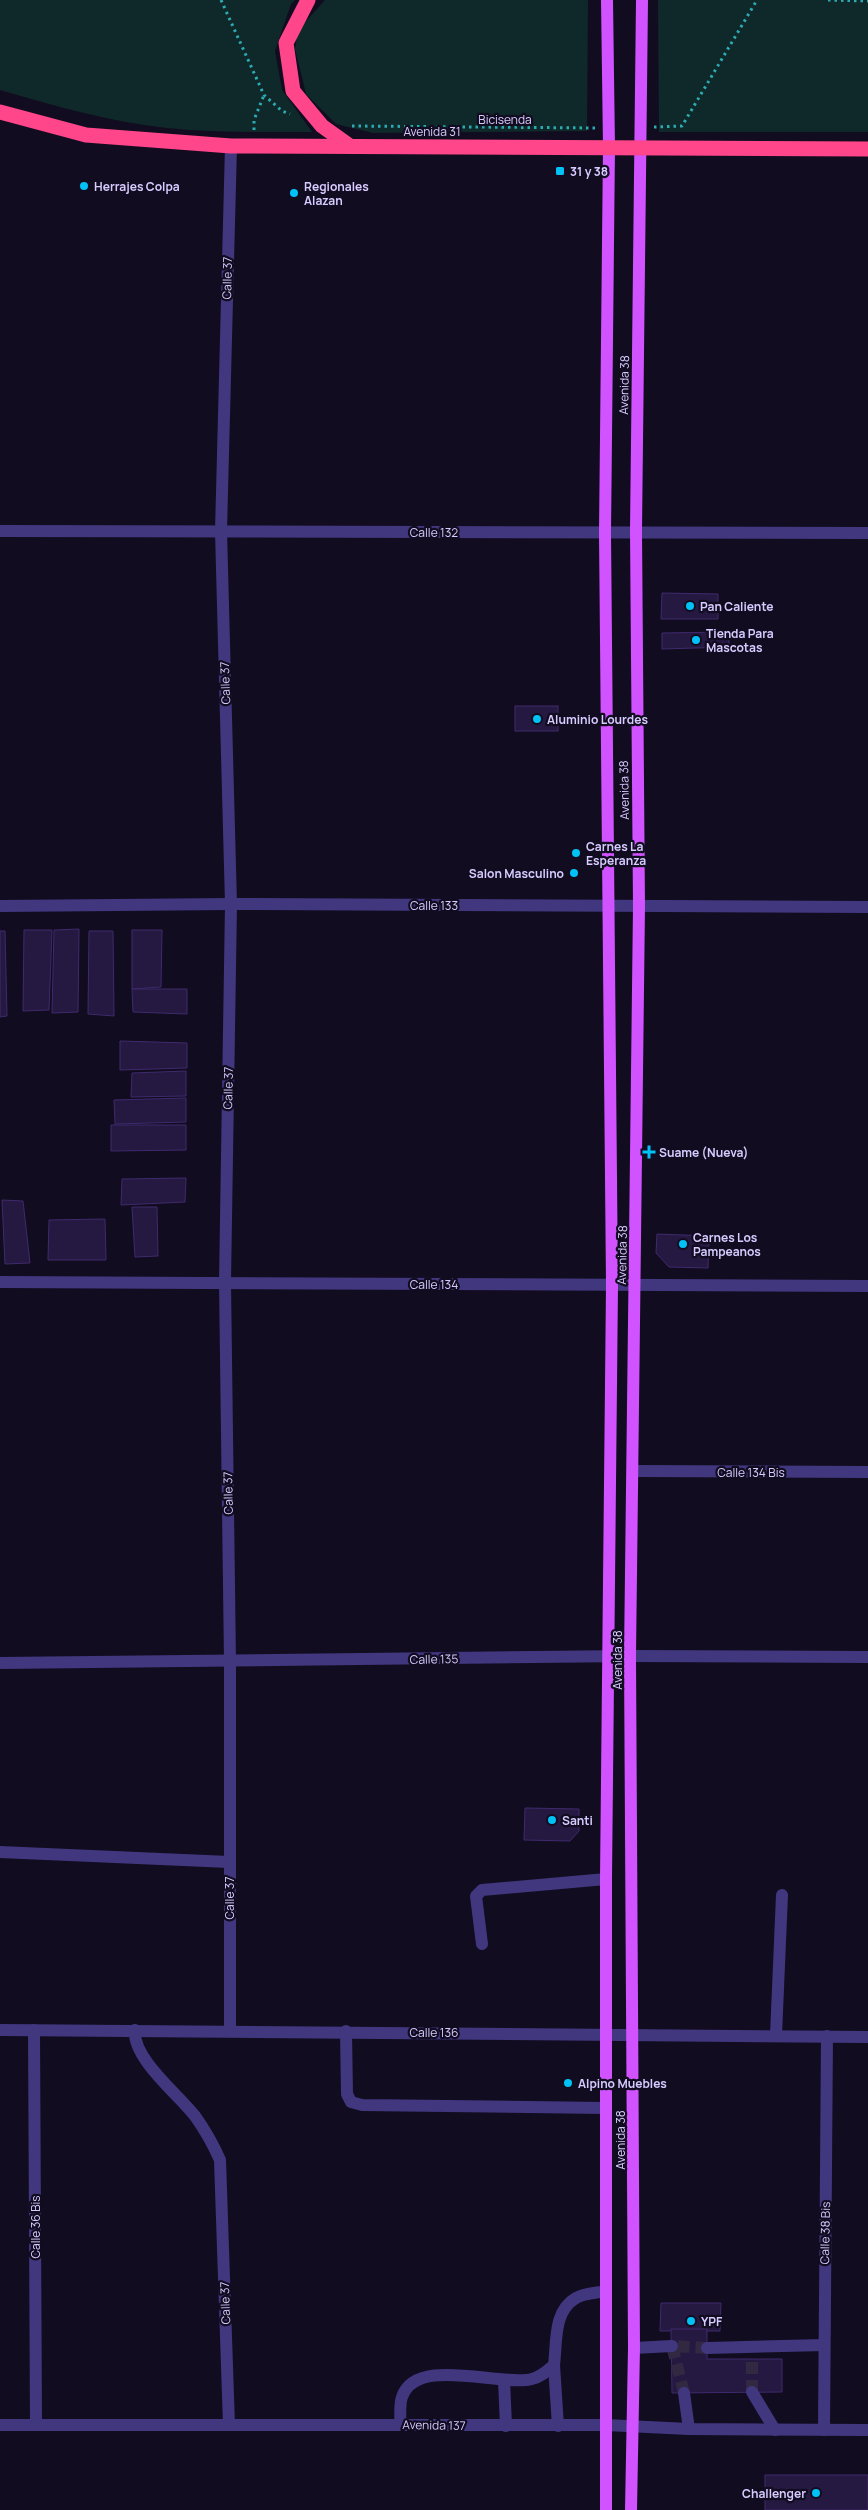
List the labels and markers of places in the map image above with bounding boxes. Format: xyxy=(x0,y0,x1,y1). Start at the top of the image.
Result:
place label: 31 y 38 xyxy=(570,163,608,180)
marker: 31 y 38 xyxy=(554,165,566,177)
place label: Herrajes Colpa xyxy=(94,178,180,195)
place label: Regionales Alazan xyxy=(304,178,369,209)
marker: Herrajes Colpa xyxy=(78,180,90,192)
marker: Regionales Alazan xyxy=(288,187,300,199)
place label: Pan Caliente xyxy=(700,598,773,615)
marker: Pan Caliente xyxy=(684,600,696,612)
place label: Tienda Para Mascotas xyxy=(706,625,774,656)
marker: Tienda Para Mascotas xyxy=(690,634,702,646)
place label: Aluminio Lourdes xyxy=(547,711,648,728)
marker: Aluminio Lourdes xyxy=(531,713,543,725)
place label: Carnes La Esperanza xyxy=(586,838,646,869)
marker: Carnes La Esperanza xyxy=(570,847,582,859)
place label: Salon Masculino xyxy=(469,865,564,882)
marker: Salon Masculino xyxy=(568,867,580,879)
place label: Suame (Nueva) xyxy=(659,1144,749,1161)
marker: Suame (Nueva) xyxy=(643,1146,655,1158)
place label: Carnes Los Pampeanos xyxy=(693,1229,761,1260)
marker: Carnes Los Pampeanos xyxy=(677,1238,689,1250)
place label: Santi xyxy=(562,1812,593,1829)
marker: Santi xyxy=(546,1814,558,1826)
place label: Alpino Muebles xyxy=(578,2075,667,2092)
marker: Alpino Muebles xyxy=(562,2077,574,2089)
place label: YPF xyxy=(701,2313,723,2330)
marker: YPF xyxy=(685,2315,697,2327)
place label: Challenger xyxy=(742,2485,806,2502)
marker: Challenger xyxy=(810,2487,822,2499)

